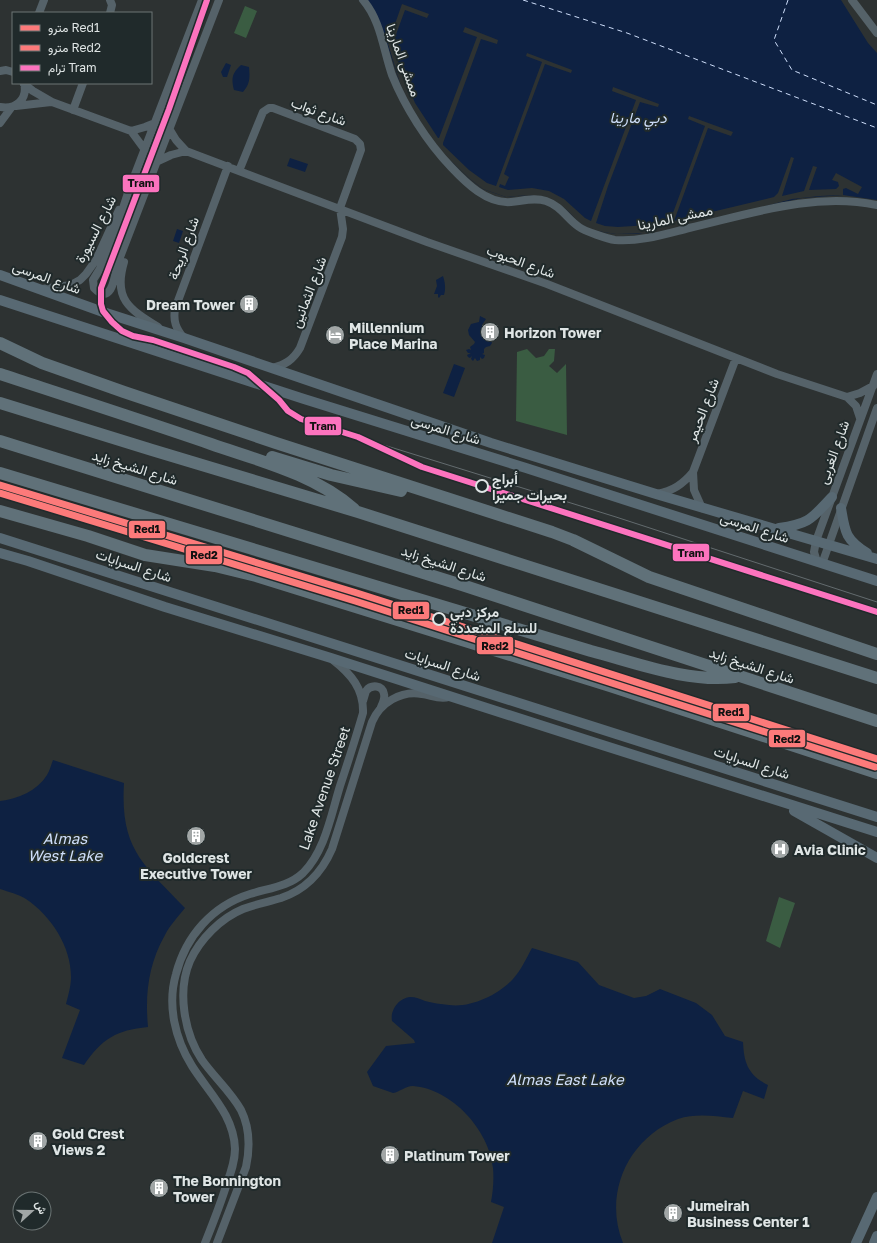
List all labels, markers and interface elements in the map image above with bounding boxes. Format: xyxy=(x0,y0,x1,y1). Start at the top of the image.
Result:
legend xyxy=(12,12,152,84)
text: مترو Red1 xyxy=(48,20,100,36)
street label: ممشى المارينا xyxy=(382,21,425,99)
text: مترو Red2 xyxy=(48,40,101,56)
text: ترام Tram xyxy=(48,60,97,76)
street label: شارع ثواب xyxy=(288,93,349,132)
water label: دبي مارينا xyxy=(609,108,667,130)
line badge: Tram xyxy=(122,174,160,193)
text: Tram xyxy=(128,176,155,189)
street label: شارع السيورة xyxy=(71,193,122,267)
street label: ممشى المارينا xyxy=(636,201,714,234)
street label: شارع الريحة xyxy=(164,214,205,283)
street label: شارع الحبوب xyxy=(483,241,558,284)
street label: شارع الثمانين xyxy=(287,254,332,331)
street label: شارع المرسى xyxy=(10,257,83,300)
building icon: Dream Tower xyxy=(238,293,260,315)
place label: Dream Tower xyxy=(146,296,236,313)
place label: Millennium Place Marina xyxy=(349,319,437,352)
building icon: Horizon Tower xyxy=(479,321,501,343)
hotel icon: Millennium Place Marina xyxy=(324,324,346,346)
place label: Horizon Tower xyxy=(504,324,602,341)
street label: شارع الحيمر xyxy=(682,376,725,446)
street label: شارع المرسى xyxy=(408,410,483,450)
line badge: Tram xyxy=(304,416,342,436)
street label: شارع الغربى xyxy=(814,418,855,487)
text: Tram xyxy=(310,419,337,432)
street label: شارع الشيخ زايد xyxy=(89,446,180,491)
place label: أبراج بحيرات جميرا xyxy=(492,470,567,504)
marker: أبراج بحيرات جميرا xyxy=(475,479,489,493)
street label: شارع المرسى xyxy=(717,508,792,549)
line badge: Red1 xyxy=(128,520,166,539)
text: Red1 xyxy=(134,522,161,535)
street label: شارع الشيخ زايد xyxy=(398,541,489,588)
line badge: Tram xyxy=(672,543,710,562)
street label: شارع السرايات xyxy=(93,545,174,588)
line badge: Red2 xyxy=(185,545,223,565)
text: Tram xyxy=(678,546,705,559)
text: Red2 xyxy=(190,548,218,561)
line badge: Red1 xyxy=(392,601,430,620)
text: Red1 xyxy=(398,603,425,616)
place label: مركز دبي للسلع المتعددة xyxy=(450,603,537,638)
marker: مركز دبي للسلع المتعددة xyxy=(432,612,446,626)
line badge: Red2 xyxy=(476,636,514,655)
text: Red2 xyxy=(481,639,509,652)
street label: شارع الشيخ زايد xyxy=(706,643,797,690)
street label: شارع السرايات xyxy=(402,644,483,687)
line badge: Red1 xyxy=(712,703,750,722)
text: Red1 xyxy=(718,705,745,718)
street label: Lake Avenue Street xyxy=(295,724,353,852)
line badge: Red2 xyxy=(768,729,806,748)
text: Red2 xyxy=(773,732,801,745)
street label: شارع السرايات xyxy=(711,742,792,785)
building icon: Goldcrest Executive Tower xyxy=(185,825,207,847)
water label: Almas West Lake xyxy=(28,829,103,864)
hospital icon: Avia Clinic xyxy=(769,838,791,860)
place label: Avia Clinic xyxy=(794,841,866,858)
place label: Goldcrest Executive Tower xyxy=(140,849,253,882)
water label: Almas East Lake xyxy=(506,1070,625,1088)
place label: Gold Crest Views 2 xyxy=(52,1125,125,1158)
building icon: Gold Crest Views 2 xyxy=(27,1130,49,1152)
building icon: Platinum Tower xyxy=(379,1144,401,1166)
place label: Platinum Tower xyxy=(404,1147,510,1164)
place label: The Bonnington Tower xyxy=(173,1172,281,1205)
building icon: The Bonnington Tower xyxy=(148,1177,170,1199)
north arrow xyxy=(12,1191,52,1231)
place label: Jumeirah Business Center 1 xyxy=(687,1197,809,1230)
text: ش xyxy=(32,1199,50,1216)
building icon: Jumeirah Business Center 1 xyxy=(662,1202,684,1224)

